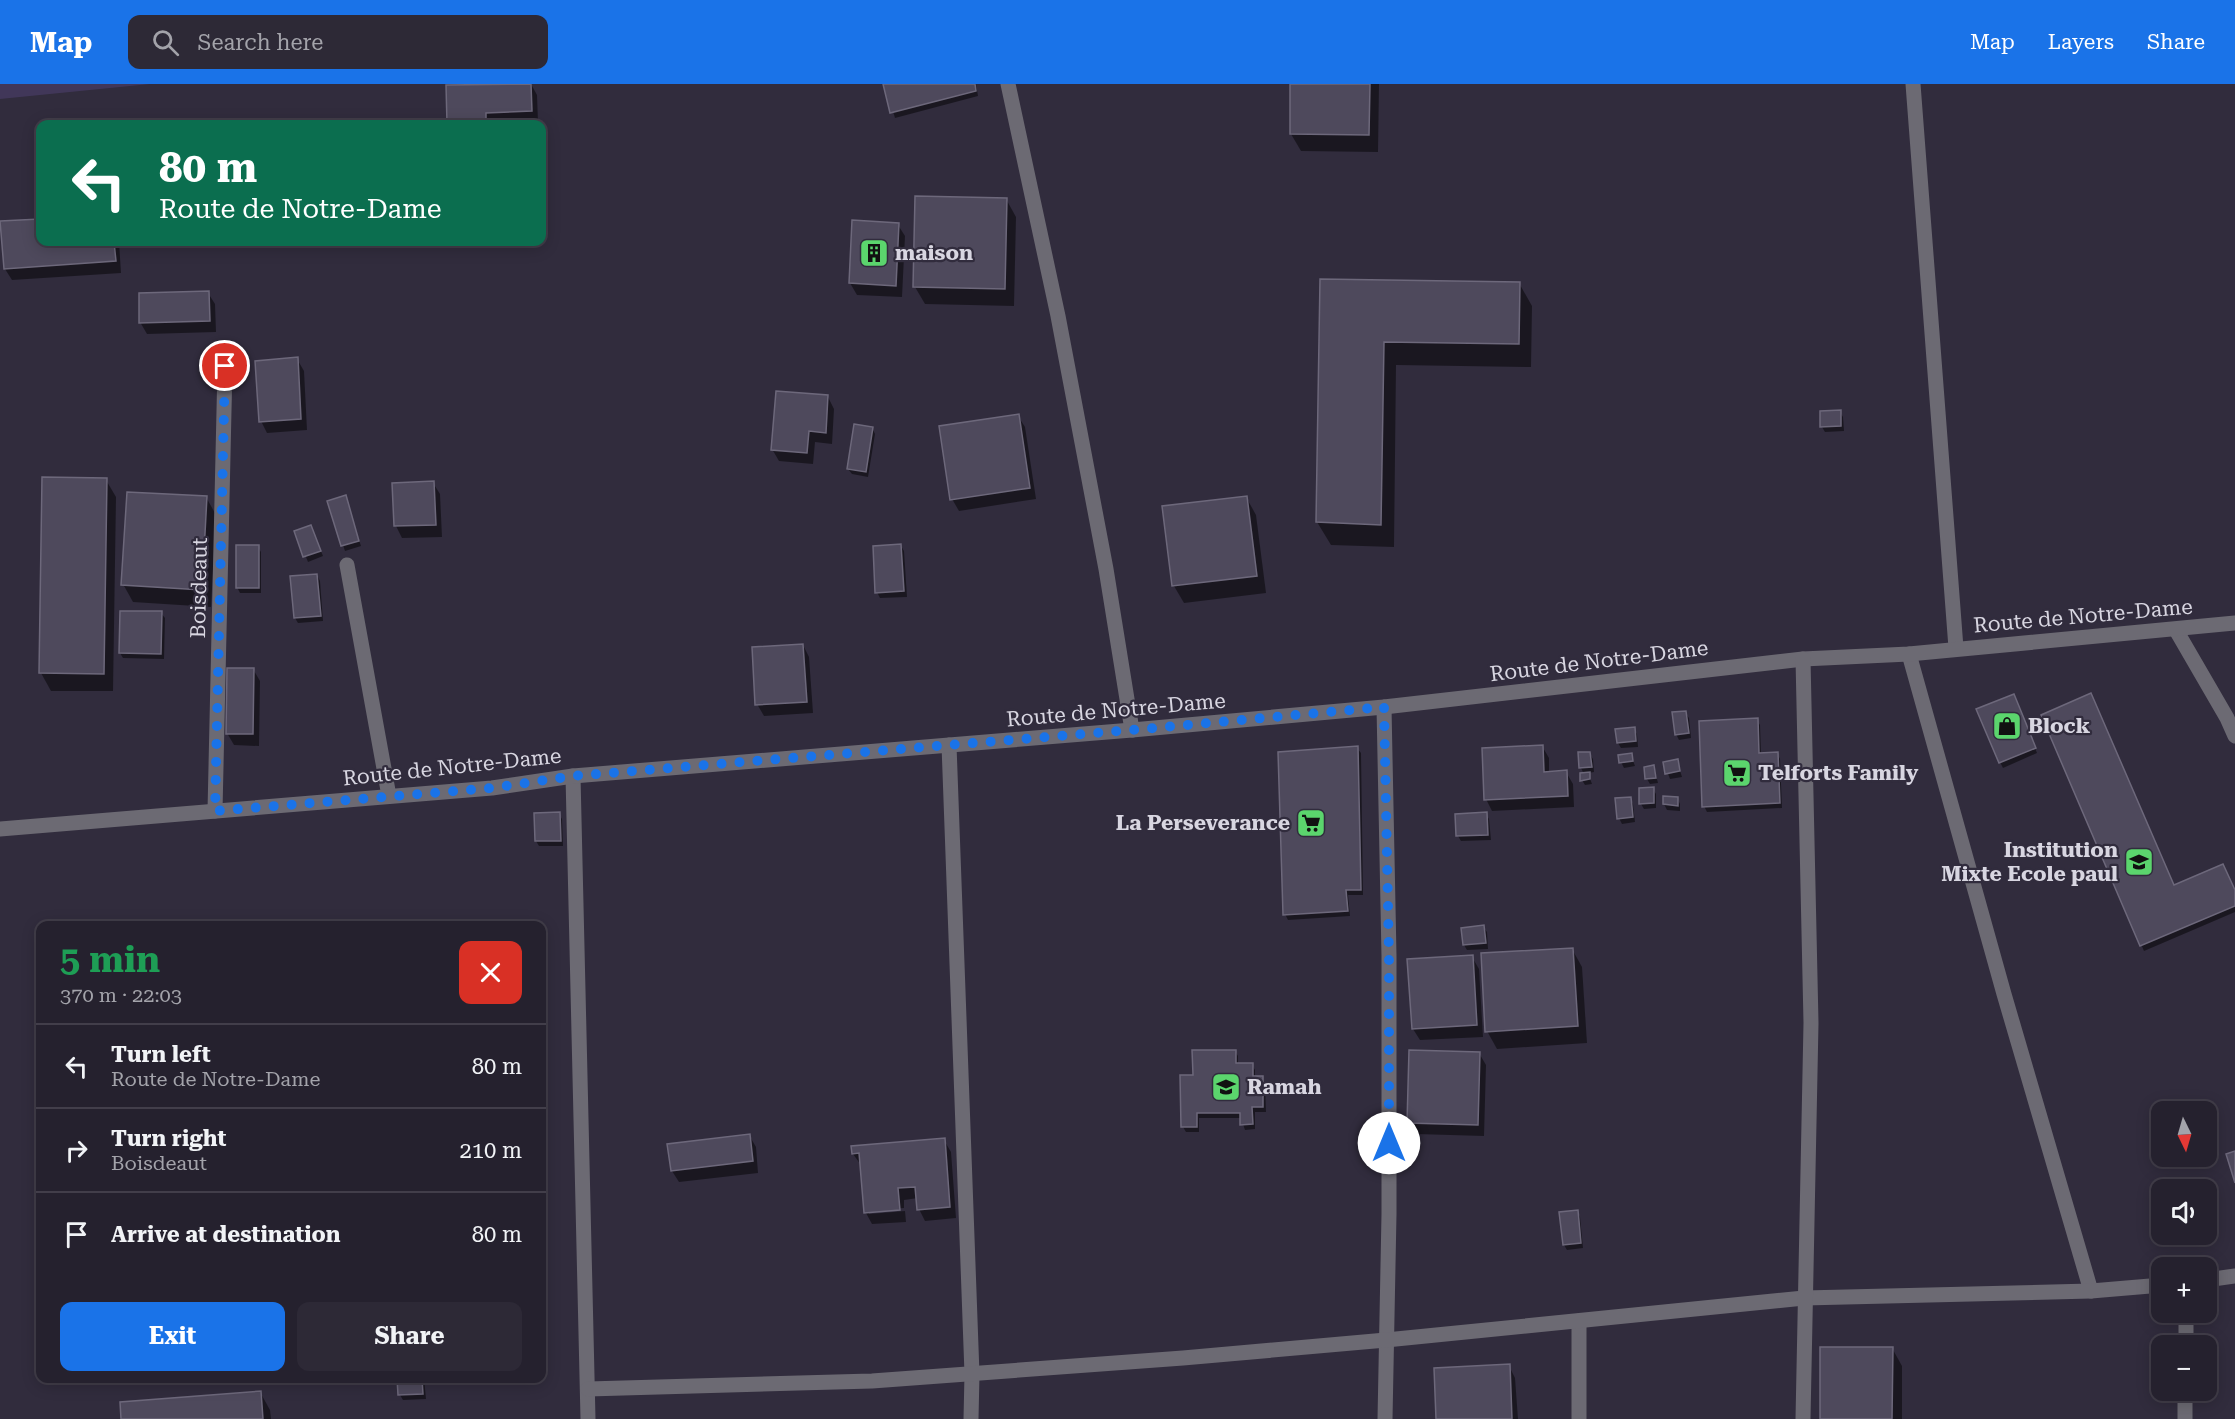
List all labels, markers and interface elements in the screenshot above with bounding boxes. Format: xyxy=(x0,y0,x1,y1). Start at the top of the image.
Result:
search box xyxy=(128,15,548,69)
text: Map xyxy=(30,26,92,59)
icon: search xyxy=(149,26,182,59)
text: Search here xyxy=(197,30,323,55)
text: Map xyxy=(1970,30,2015,54)
text: Layers xyxy=(2048,30,2114,54)
text: Share xyxy=(2147,30,2205,54)
text: 80 m xyxy=(159,143,257,192)
icon: left xyxy=(60,144,138,222)
text: Route de Notre-Dame xyxy=(159,193,442,225)
building icon: maison xyxy=(858,237,890,269)
place label: maison xyxy=(895,241,973,265)
pin xyxy=(199,340,250,391)
icon: arrive xyxy=(208,349,241,382)
street label: Boisdeaut xyxy=(186,537,212,639)
street label: Route de Notre-Dame xyxy=(1972,594,2194,638)
street label: Route de Notre-Dame xyxy=(1488,636,1710,686)
street label: Route de Notre-Dame xyxy=(1005,688,1227,732)
shop icon: Block xyxy=(1991,710,2023,742)
place label: Block xyxy=(2028,714,2091,738)
street label: Route de Notre-Dame xyxy=(341,744,563,790)
supermarket icon: Telforts Family xyxy=(1721,757,1753,789)
place label: Telforts Family xyxy=(1758,761,1919,785)
supermarket icon: La Perseverance xyxy=(1295,807,1327,839)
place label: La Perseverance xyxy=(1116,811,1290,835)
place label: Institution Mixte Ecole paul xyxy=(1941,838,2118,886)
school or university icon: Institution Mixte Ecole paul xyxy=(2123,846,2155,878)
text: 5 min xyxy=(60,939,160,981)
button: close xyxy=(459,941,522,1004)
text: 370 m · 22:03 xyxy=(60,983,182,1007)
text: Turn left xyxy=(111,1042,211,1067)
icon: left xyxy=(60,1050,93,1083)
text: 80 m xyxy=(472,1054,522,1079)
text: Route de Notre-Dame xyxy=(111,1067,320,1091)
school or university icon: Ramah xyxy=(1210,1071,1242,1103)
place label: Ramah xyxy=(1247,1075,1321,1099)
north arrow xyxy=(2151,1101,2217,1167)
map controls xyxy=(2151,1101,2217,1401)
position arrow xyxy=(1357,1111,1421,1175)
text: Turn right xyxy=(111,1126,226,1151)
icon: right xyxy=(60,1134,93,1167)
text: 210 m xyxy=(459,1138,522,1163)
text: Boisdeaut xyxy=(111,1151,207,1175)
button: sound xyxy=(2151,1179,2217,1245)
icon: arrive xyxy=(60,1218,93,1251)
text: Arrive at destination xyxy=(111,1222,340,1247)
text: 80 m xyxy=(472,1222,522,1247)
button: + xyxy=(2151,1257,2217,1323)
button: Exit xyxy=(60,1302,285,1371)
button: Share xyxy=(297,1302,522,1371)
button: − xyxy=(2151,1335,2217,1401)

